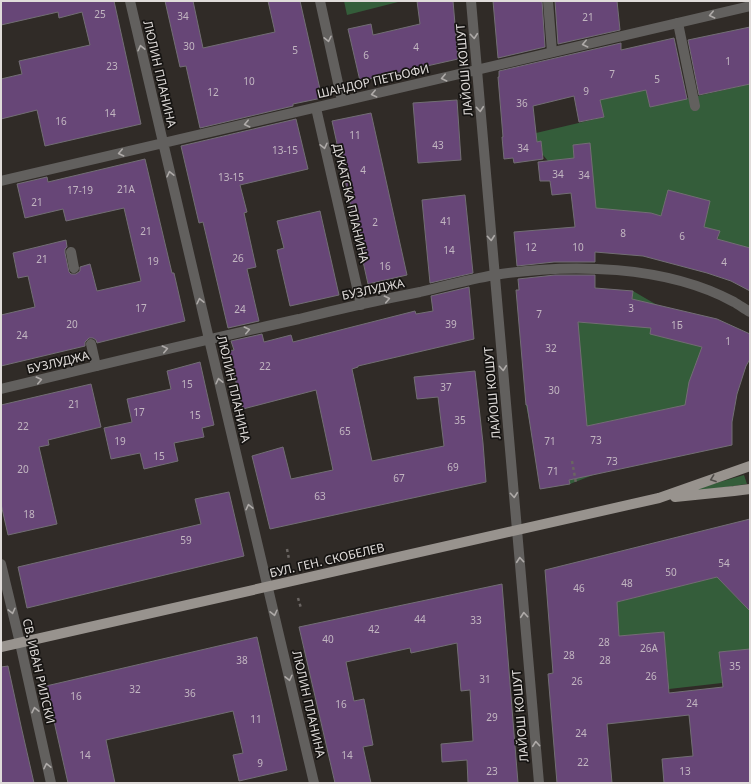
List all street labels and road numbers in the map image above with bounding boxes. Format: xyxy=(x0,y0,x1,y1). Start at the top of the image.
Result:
street label: ЛЮЛИН ПЛАНИНА xyxy=(139,19,181,129)
street label: ЛАЙОШ КОШУТ xyxy=(451,23,477,117)
street label: ШАНДОР ПЕТЬОФИ xyxy=(315,60,431,102)
street label: ДУКАТСКА ПЛАНИНА xyxy=(329,142,373,265)
street label: БУЗЛУДЖА xyxy=(340,274,406,304)
street label: ЛЮЛИН ПЛАНИНА xyxy=(213,334,255,444)
street label: БУЗЛУДЖА xyxy=(25,346,91,377)
street label: ЛАЙОШ КОШУТ xyxy=(479,346,505,440)
street label: БУЛ. ГЕН. СКОБЕЛЕВ xyxy=(268,538,386,581)
street label: СВ. ИВАН РИЛСКИ xyxy=(19,617,59,725)
street label: ЛЮЛИН ПЛАНИНА xyxy=(288,649,330,759)
street label: ЛАЙОШ КОШУТ xyxy=(507,669,533,763)

